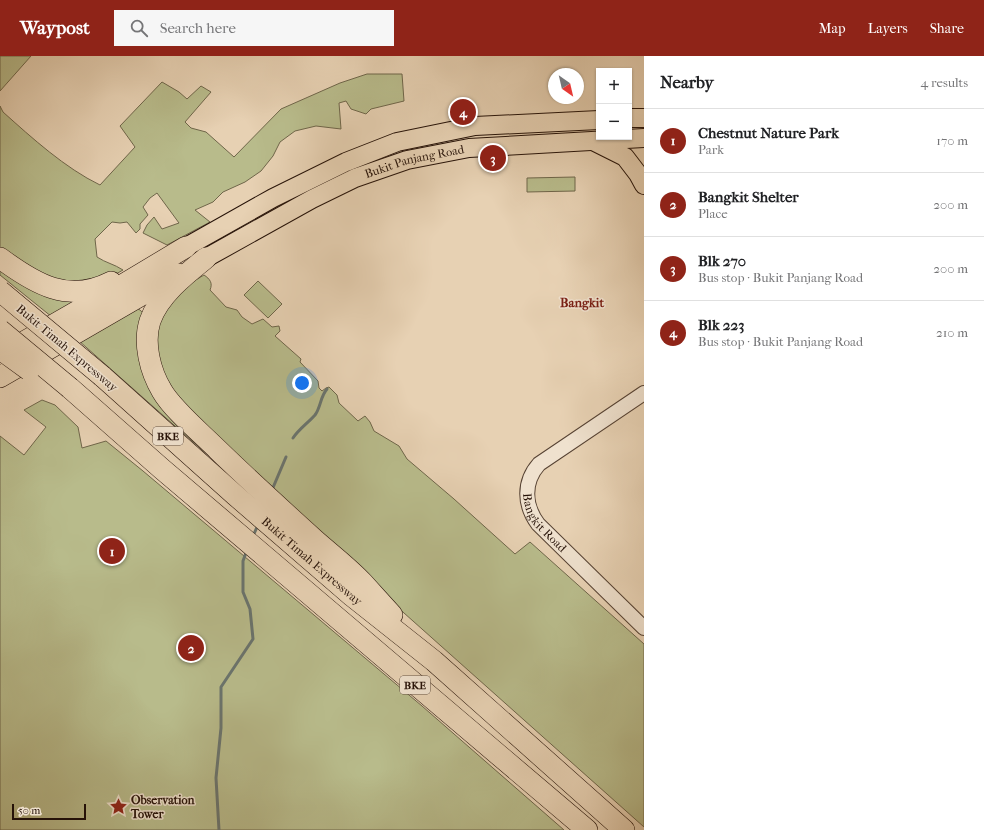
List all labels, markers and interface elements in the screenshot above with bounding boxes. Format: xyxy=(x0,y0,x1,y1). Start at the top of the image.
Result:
search box xyxy=(114,10,394,46)
text: Waypost xyxy=(20,17,90,39)
icon: search xyxy=(128,17,150,39)
text: Search here xyxy=(160,19,236,37)
text: Map xyxy=(819,20,846,37)
text: Layers xyxy=(868,20,908,37)
text: Share xyxy=(930,20,964,37)
north arrow xyxy=(548,68,584,104)
map controls xyxy=(596,68,632,140)
button: + xyxy=(596,68,632,104)
text: Nearby xyxy=(660,72,714,92)
text: 4 results xyxy=(921,75,968,90)
pin: 4 xyxy=(450,97,476,127)
button: − xyxy=(596,104,632,140)
text: Chestnut Nature Park xyxy=(698,124,839,142)
text: 1 xyxy=(671,133,675,148)
text: 170 m xyxy=(936,133,968,148)
street label: Bukit Panjang Road xyxy=(363,142,466,181)
text: Park xyxy=(698,142,724,157)
pin: 3 xyxy=(480,143,506,173)
text: Bangkit Shelter xyxy=(698,188,799,206)
text: 2 xyxy=(670,197,676,212)
text: 200 m xyxy=(933,197,968,212)
text: Place xyxy=(698,206,728,221)
text: Blk 270 xyxy=(698,252,746,270)
text: 3 xyxy=(670,261,676,276)
text: 200 m xyxy=(933,261,968,276)
text: Bus stop · Bukit Panjang Road xyxy=(698,270,863,285)
district label: Bangkit xyxy=(560,295,604,311)
street label: Bukit Timah Expressway xyxy=(14,302,121,395)
text: Blk 223 xyxy=(698,316,744,334)
text: 4 xyxy=(669,325,677,340)
text: 210 m xyxy=(936,325,968,340)
text: Bus stop · Bukit Panjang Road xyxy=(698,334,863,349)
your location xyxy=(292,373,312,393)
road number: BKE xyxy=(153,427,183,445)
street label: Bangkit Road xyxy=(520,493,570,555)
street label: Bukit Timah Expressway xyxy=(259,514,365,609)
pin: 1 xyxy=(99,536,125,566)
pin: 2 xyxy=(178,633,204,663)
road number: BKE xyxy=(400,676,430,694)
place label: Observation Tower xyxy=(130,793,195,821)
place icon: Observation Tower xyxy=(108,797,128,817)
scale bar xyxy=(12,802,86,821)
text: 50 m xyxy=(18,804,40,817)

